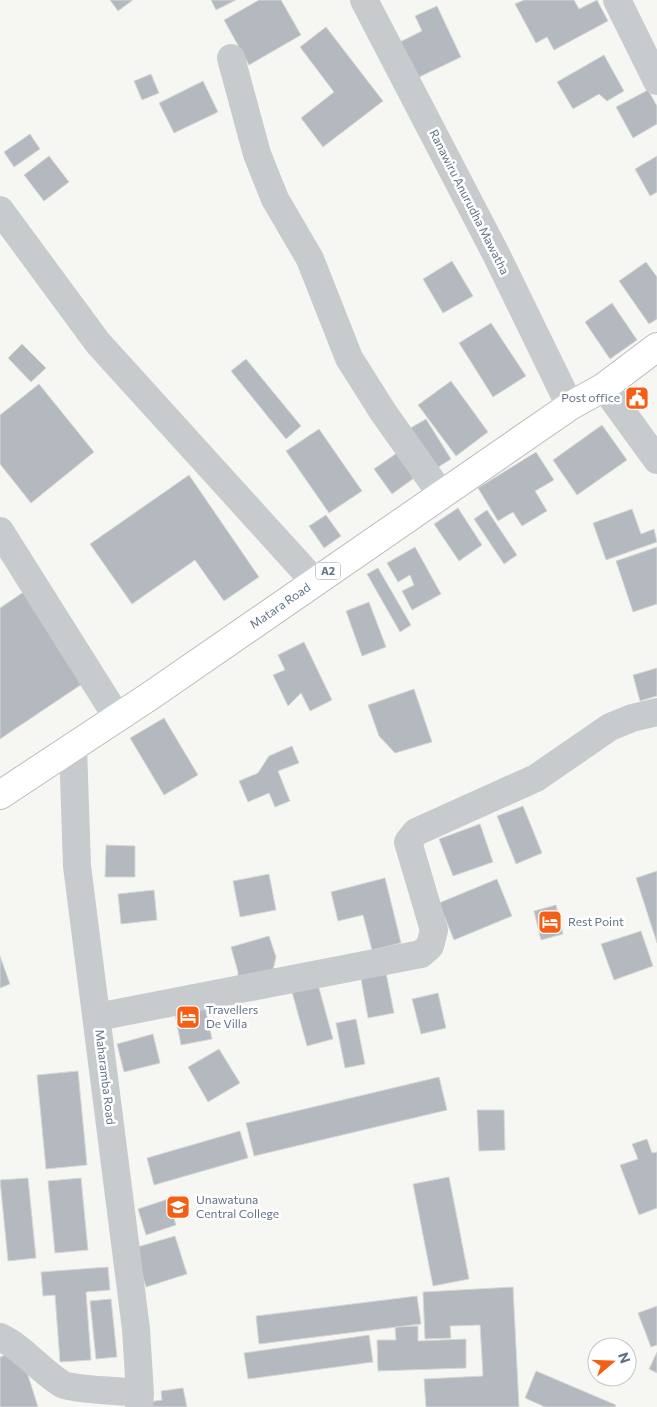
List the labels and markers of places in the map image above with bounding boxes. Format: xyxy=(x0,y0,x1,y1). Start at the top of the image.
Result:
public building icon: Post office xyxy=(624,385,650,411)
place label: Post office xyxy=(561,390,620,404)
hotel icon: Rest Point xyxy=(537,909,563,935)
place label: Rest Point xyxy=(568,914,624,928)
place label: Travellers De Villa xyxy=(206,1002,258,1030)
hotel icon: Travellers De Villa xyxy=(175,1004,201,1030)
place label: Unawatuna Central College xyxy=(196,1192,279,1220)
school or university icon: Unawatuna Central College xyxy=(165,1194,191,1220)

